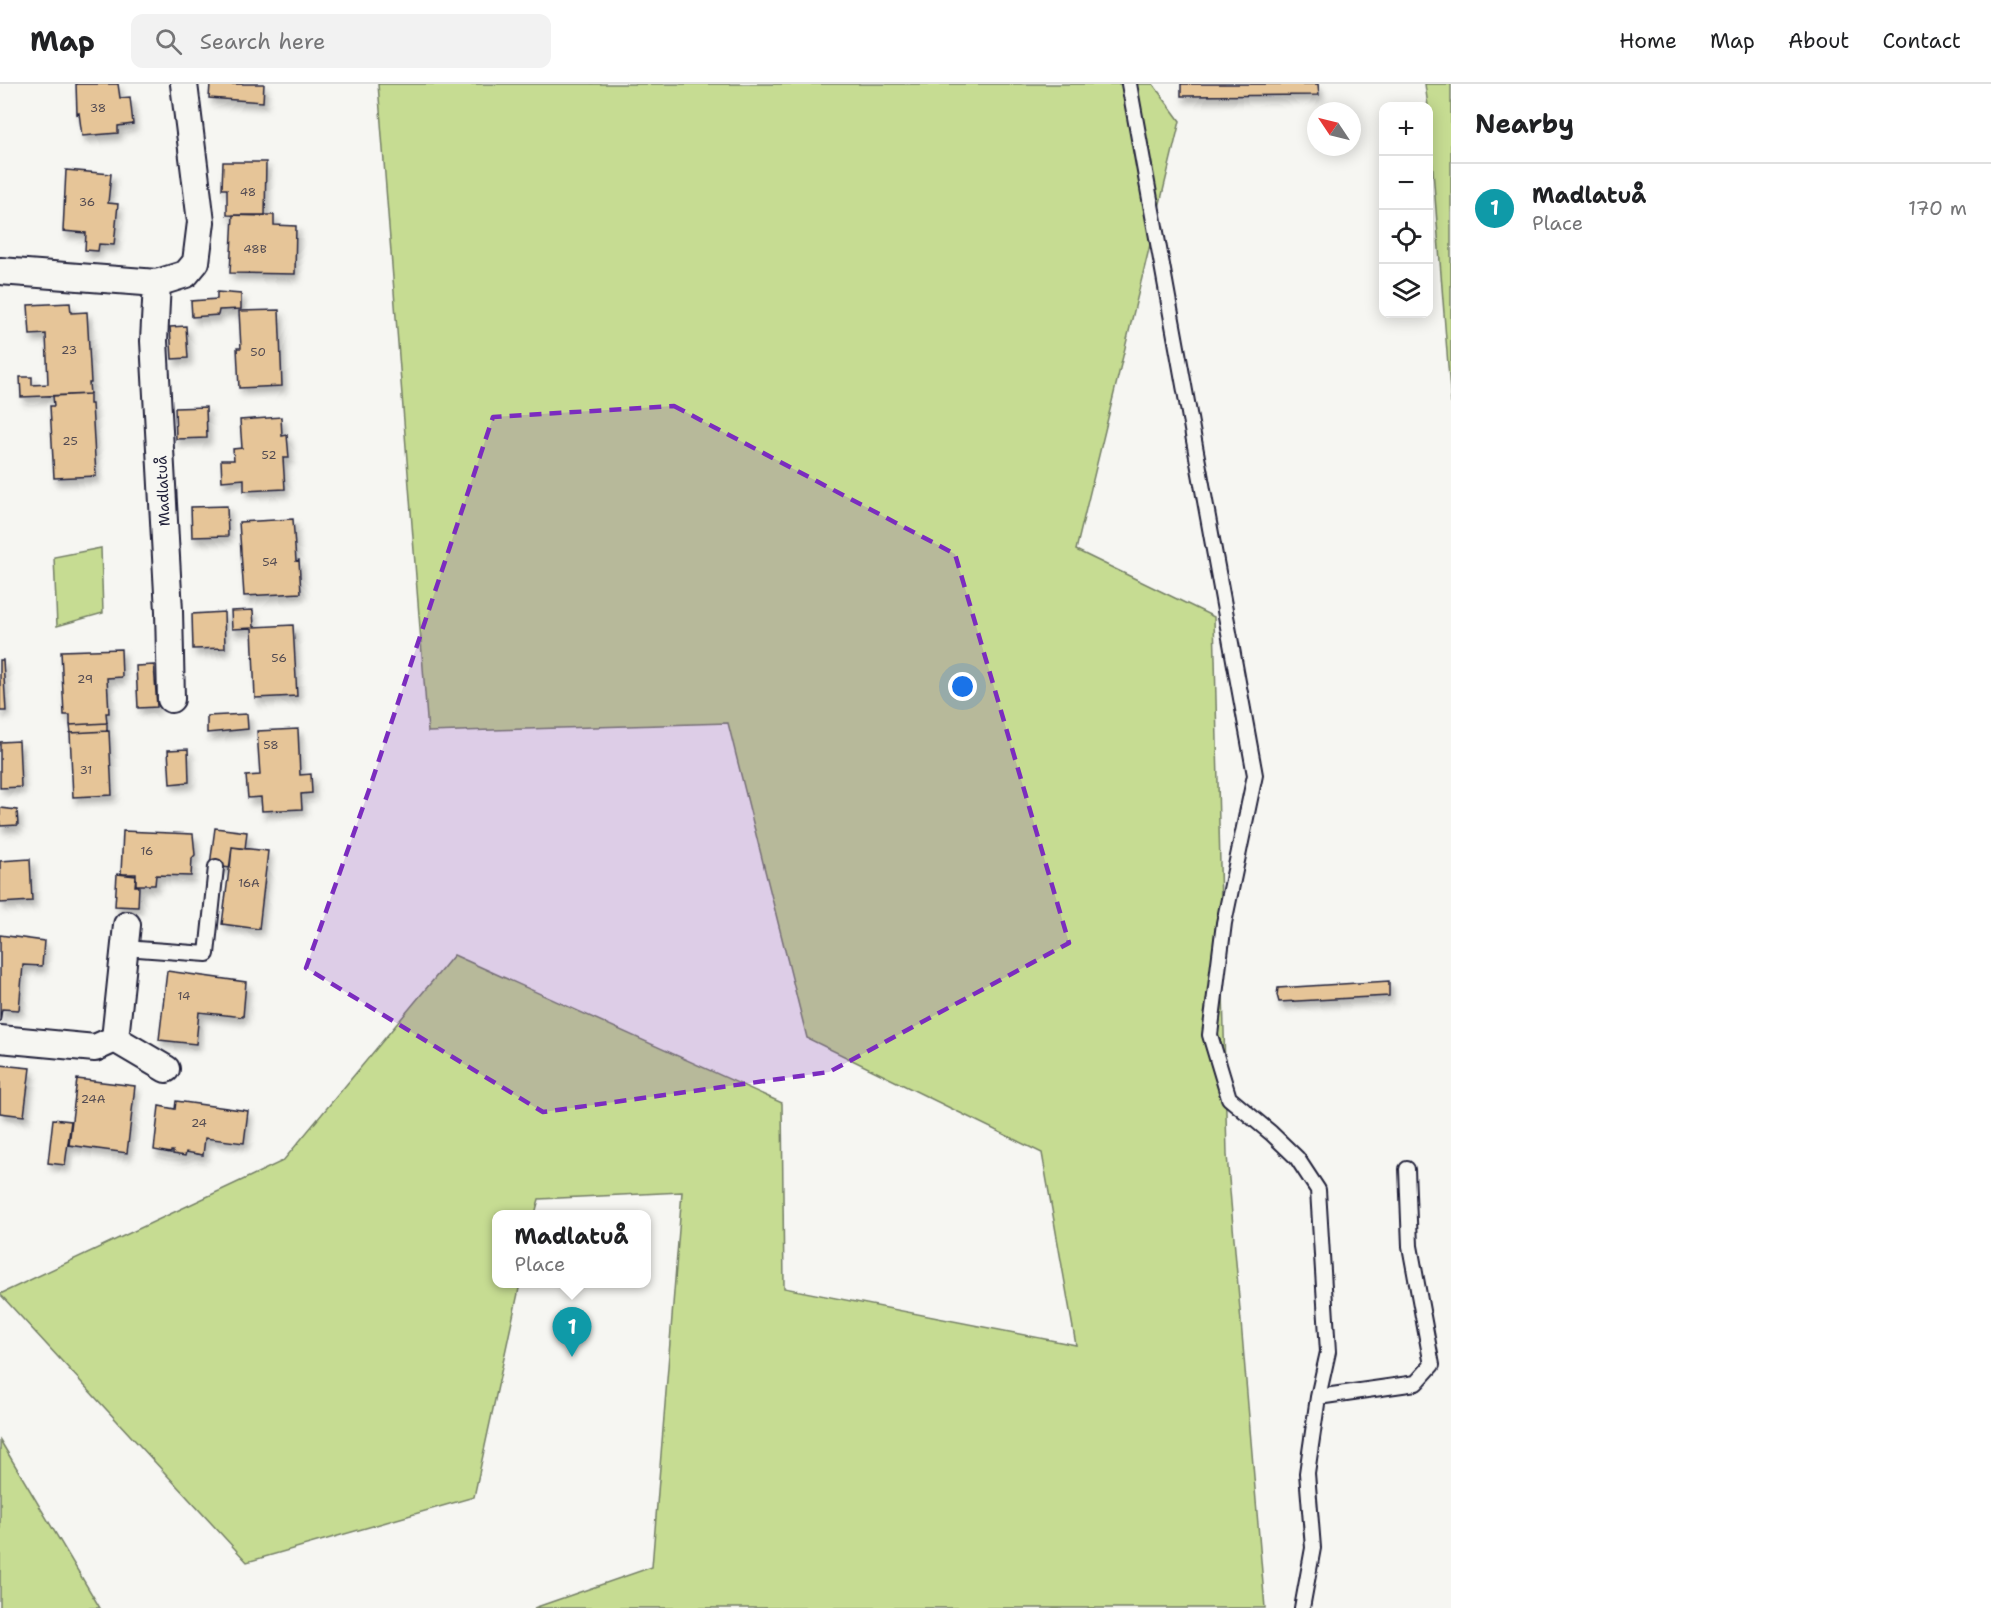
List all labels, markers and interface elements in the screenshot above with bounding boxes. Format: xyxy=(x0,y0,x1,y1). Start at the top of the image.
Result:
search box xyxy=(131,14,551,68)
text: Map xyxy=(30,22,95,60)
icon: search xyxy=(152,25,185,58)
text: Search here xyxy=(200,27,325,56)
text: Home xyxy=(1619,27,1677,55)
text: Map xyxy=(1710,27,1755,55)
text: About xyxy=(1788,27,1849,55)
text: Contact xyxy=(1882,27,1961,55)
house number: 38 xyxy=(90,100,106,116)
north arrow xyxy=(1307,102,1361,156)
map controls xyxy=(1379,102,1433,318)
button: + xyxy=(1379,102,1433,156)
text: Nearby xyxy=(1475,106,1574,141)
button: − xyxy=(1379,156,1433,210)
text: Madlatuå xyxy=(1532,181,1646,210)
house number: 48 xyxy=(240,184,256,200)
house number: 36 xyxy=(79,194,95,210)
text: 1 xyxy=(1490,195,1499,221)
text: 170 m xyxy=(1908,195,1967,221)
button: locate xyxy=(1379,210,1433,264)
text: Place xyxy=(1532,210,1583,236)
house number: 48B xyxy=(243,241,267,257)
button: layers xyxy=(1379,264,1433,318)
house number: 23 xyxy=(61,342,77,358)
house number: 50 xyxy=(250,344,266,360)
house number: 25 xyxy=(62,433,78,449)
house number: 52 xyxy=(261,447,277,463)
street label: Madlatuå xyxy=(151,455,175,527)
house number: 54 xyxy=(262,554,278,570)
house number: 56 xyxy=(271,650,287,666)
house number: 29 xyxy=(77,671,93,687)
your location xyxy=(948,672,977,701)
house number: 58 xyxy=(263,737,279,753)
house number: 31 xyxy=(80,762,92,778)
house number: 16 xyxy=(140,843,154,859)
house number: 16A xyxy=(238,875,260,891)
house number: 14 xyxy=(178,988,190,1004)
house number: 24A xyxy=(81,1091,106,1107)
house number: 24 xyxy=(191,1115,207,1131)
popup xyxy=(492,1210,651,1288)
text: Madlatuå xyxy=(514,1222,629,1251)
text: Place xyxy=(514,1251,565,1277)
pin: 1 xyxy=(552,1308,592,1357)

